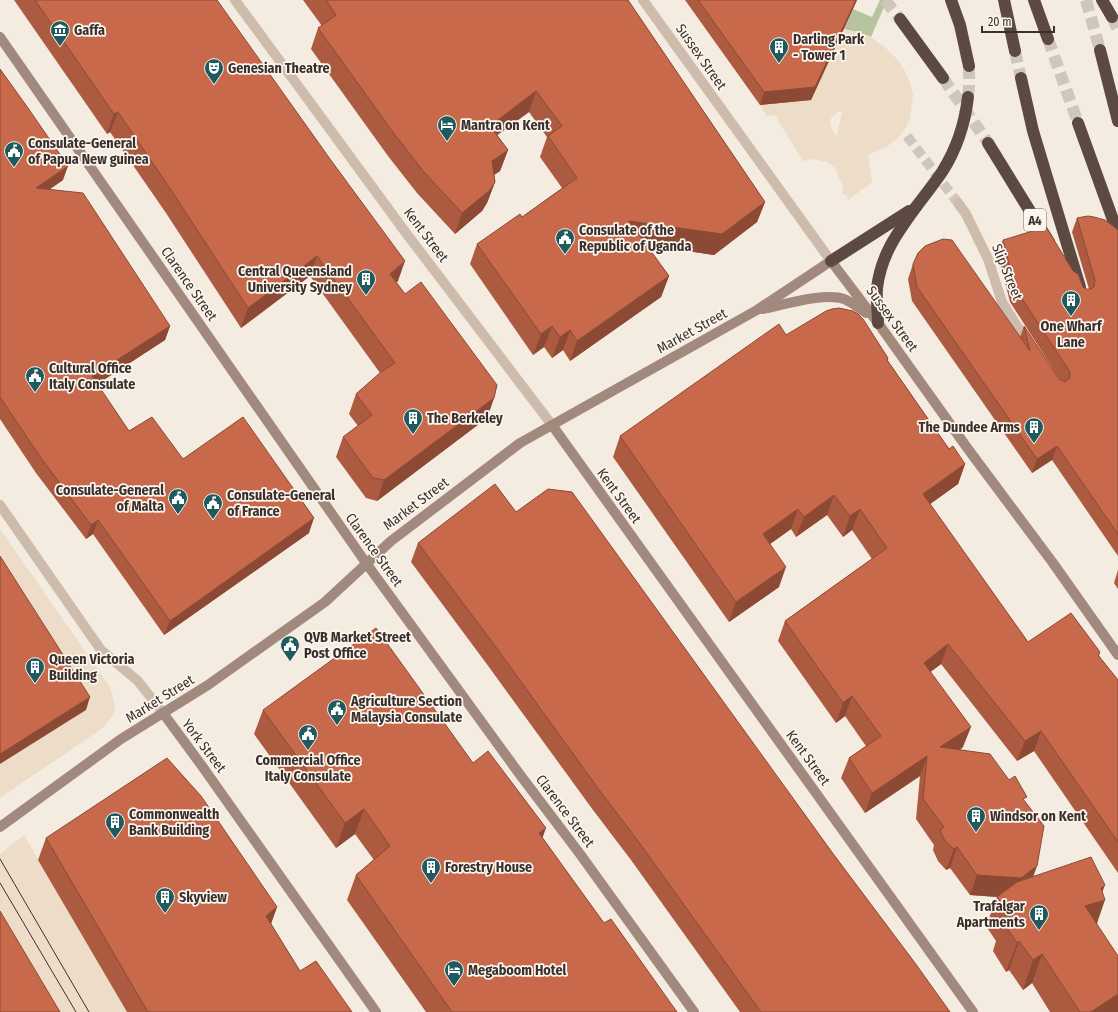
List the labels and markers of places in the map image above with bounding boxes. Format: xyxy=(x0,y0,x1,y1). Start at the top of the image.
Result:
museum icon: Gaffa xyxy=(49,19,71,47)
place label: Gaffa xyxy=(74,22,105,39)
place label: Darling Park - Tower 1 xyxy=(793,31,865,64)
building icon: Darling Park - Tower 1 xyxy=(768,36,790,64)
theatre icon: Genesian Theatre xyxy=(203,57,225,85)
place label: Genesian Theatre xyxy=(228,60,330,77)
hotel icon: Mantra on Kent xyxy=(436,114,458,142)
place label: Mantra on Kent xyxy=(461,117,551,134)
place label: Consulate-General of Papua New guinea xyxy=(28,135,149,168)
public building icon: Consulate-General of Papua New guinea xyxy=(3,140,25,168)
place label: Consulate of the Republic of Uganda xyxy=(579,222,691,255)
public building icon: Consulate of the Republic of Uganda xyxy=(554,227,576,255)
place label: Central Queensland University Sydney xyxy=(238,263,352,296)
building icon: Central Queensland University Sydney xyxy=(355,268,377,296)
building icon: One Wharf Lane xyxy=(1060,289,1082,317)
place label: One Wharf Lane xyxy=(1041,318,1103,351)
place label: Cultural Office Italy Consulate xyxy=(49,360,135,393)
public building icon: Cultural Office Italy Consulate xyxy=(24,365,46,393)
building icon: The Berkeley xyxy=(402,407,424,435)
place label: The Berkeley xyxy=(427,410,503,427)
building icon: The Dundee Arms xyxy=(1023,416,1045,444)
place label: The Dundee Arms xyxy=(919,419,1020,436)
place label: Consulate-General of Malta xyxy=(56,482,164,515)
public building icon: Consulate-General of Malta xyxy=(167,487,189,515)
place label: Consulate-General of France xyxy=(227,487,335,520)
public building icon: Consulate-General of France xyxy=(202,492,224,520)
place label: QVB Market Street Post Office xyxy=(304,629,412,662)
public building icon: QVB Market Street Post Office xyxy=(279,634,301,662)
place label: Queen Victoria Building xyxy=(49,651,135,684)
building icon: Queen Victoria Building xyxy=(24,656,46,684)
place label: Agriculture Section Malaysia Consulate xyxy=(350,693,462,726)
public building icon: Agriculture Section Malaysia Consulate xyxy=(326,698,348,726)
public building icon: Commercial Office Italy Consulate xyxy=(297,723,319,751)
place label: Commercial Office Italy Consulate xyxy=(255,752,361,785)
building icon: Windsor on Kent xyxy=(965,805,987,833)
place label: Commonwealth Bank Building xyxy=(129,806,219,839)
place label: Windsor on Kent xyxy=(990,808,1087,825)
building icon: Commonwealth Bank Building xyxy=(104,811,126,839)
building icon: Forestry House xyxy=(420,856,442,884)
place label: Forestry House xyxy=(445,859,532,876)
building icon: Skyview xyxy=(154,886,176,914)
place label: Skyview xyxy=(179,889,227,906)
place label: Trafalgar Apartments xyxy=(956,898,1026,931)
building icon: Trafalgar Apartments xyxy=(1028,903,1050,931)
hotel icon: Megaboom Hotel xyxy=(443,959,465,987)
place label: Megaboom Hotel xyxy=(468,962,567,979)

